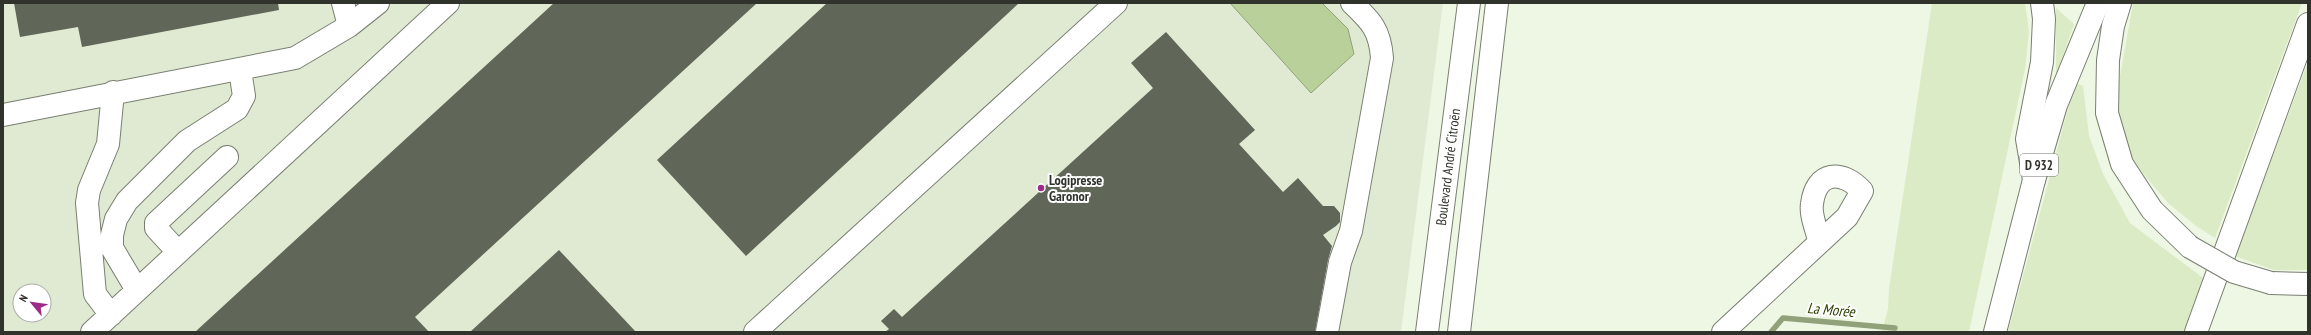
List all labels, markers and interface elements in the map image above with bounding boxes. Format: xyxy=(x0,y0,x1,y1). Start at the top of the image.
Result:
street label: Boulevard André Citroën xyxy=(1432,108,1464,226)
road number: D 932 xyxy=(2020,154,2058,176)
place label: Logipresse Garonor xyxy=(1049,171,1102,205)
marker: Logipresse Garonor xyxy=(1036,183,1046,193)
north arrow xyxy=(12,283,52,323)
text: N xyxy=(16,292,31,304)
water label: La Morée xyxy=(1806,298,1856,321)

